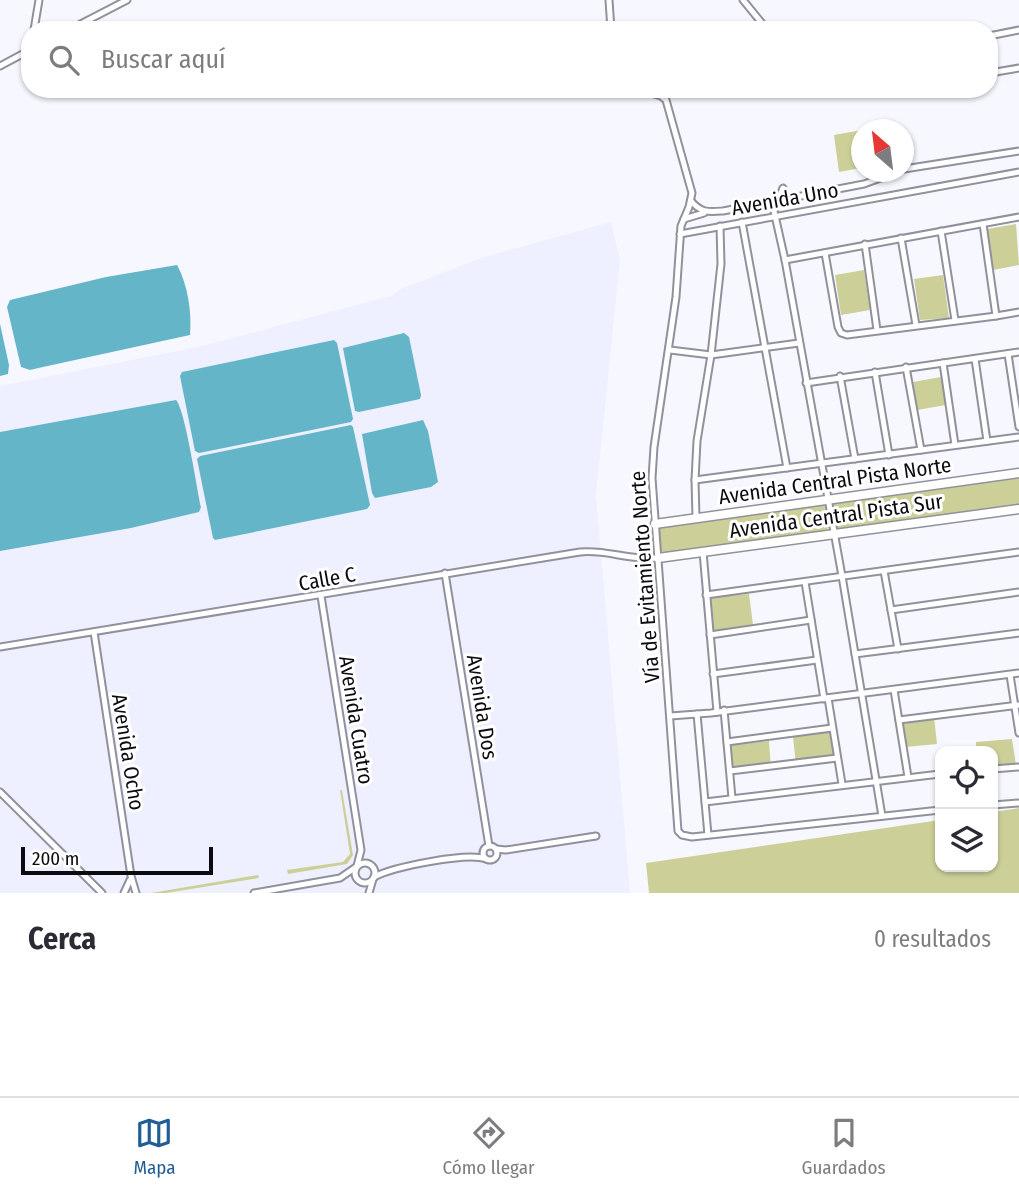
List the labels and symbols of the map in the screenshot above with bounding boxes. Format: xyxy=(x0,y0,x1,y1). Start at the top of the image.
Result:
north arrow xyxy=(851,119,914,182)
street label: Avenida Uno xyxy=(730,177,840,221)
street label: Avenida Central Pista Norte xyxy=(717,452,953,510)
street label: Vía de Evitamiento Norte xyxy=(625,470,665,684)
street label: Avenida Central Pista Sur xyxy=(728,488,945,544)
street label: Calle C xyxy=(296,561,358,597)
street label: Avenida Dos xyxy=(461,653,503,761)
street label: Avenida Cuatro xyxy=(333,654,379,786)
street label: Avenida Ocho xyxy=(106,692,150,812)
scale bar xyxy=(21,844,214,876)

